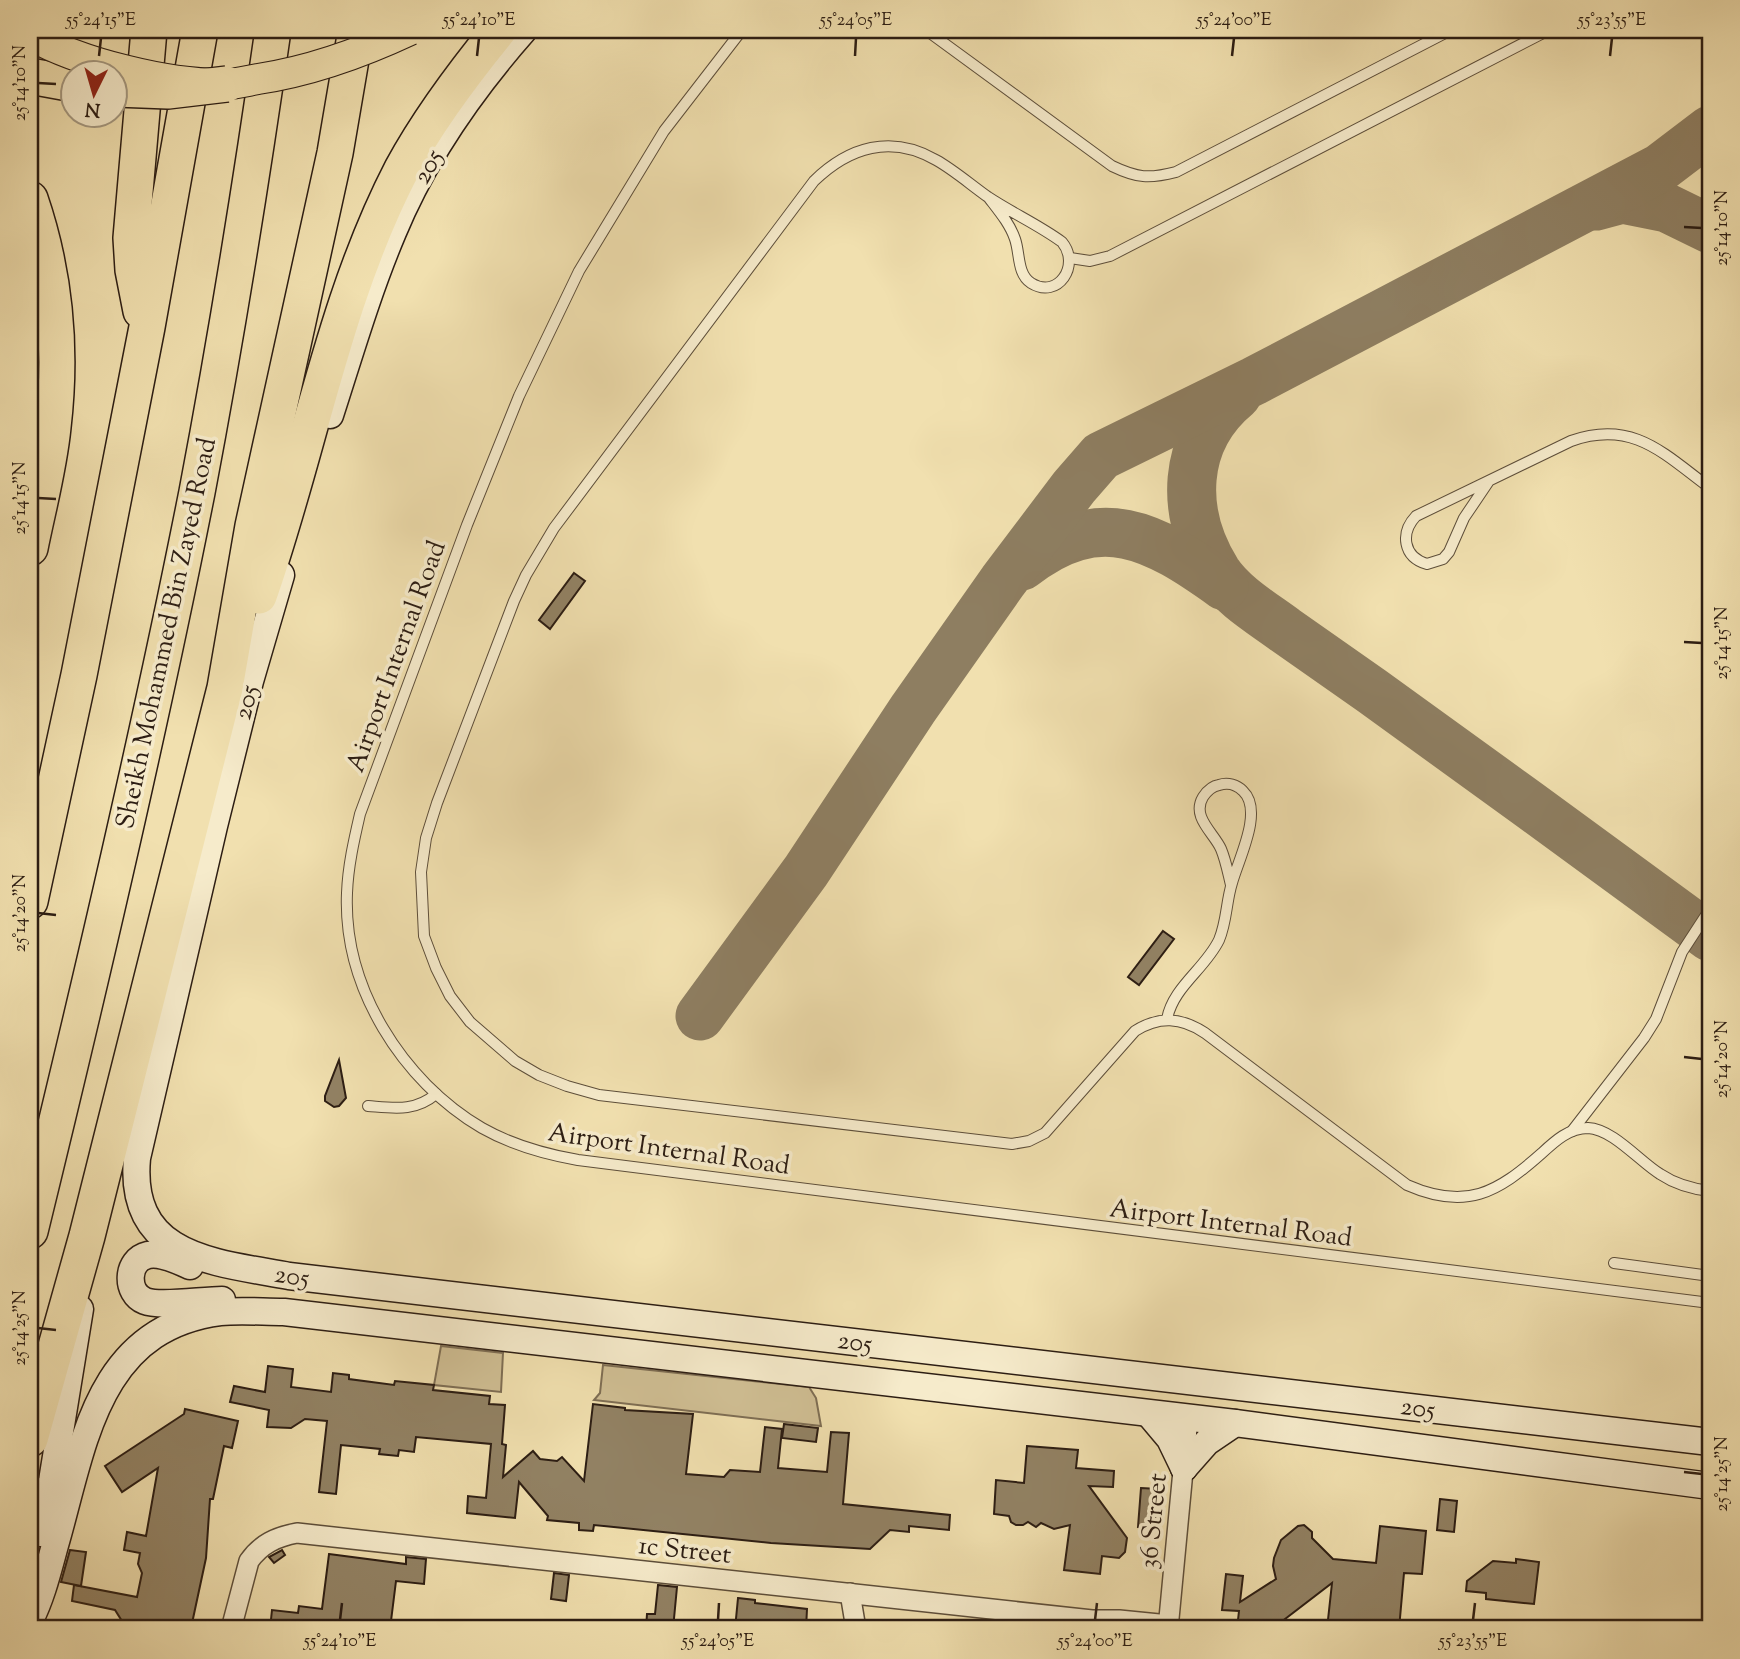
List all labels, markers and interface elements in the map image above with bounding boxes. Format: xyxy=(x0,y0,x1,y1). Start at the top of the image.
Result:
text: 55°24'15"E xyxy=(65,8,136,34)
text: 55°24'10"E xyxy=(442,8,515,34)
text: 55°24'05"E xyxy=(819,8,892,34)
text: 55°24'00"E xyxy=(1195,8,1272,34)
text: 55°23'55"E xyxy=(1577,8,1646,34)
text: 25°14'10"N xyxy=(8,45,34,121)
north arrow xyxy=(60,60,130,130)
text: N xyxy=(84,94,101,123)
street label: 205 xyxy=(405,143,454,191)
text: 25°14'10"N xyxy=(1710,190,1736,266)
street label: Sheikh Mohammed Bin Zayed Road xyxy=(108,434,227,833)
text: 25°14'15"N xyxy=(8,461,34,535)
street label: Airport Internal Road xyxy=(338,536,457,778)
text: 25°14'15"N xyxy=(1710,606,1736,680)
street label: 205 xyxy=(225,681,270,724)
text: 25°14'20"N xyxy=(8,874,34,952)
text: 25°14'20"N xyxy=(1710,1020,1736,1098)
street label: Airport Internal Road xyxy=(545,1115,792,1186)
street label: Airport Internal Road xyxy=(1107,1191,1354,1258)
street label: 205 xyxy=(272,1257,312,1298)
text: 25°14'25"N xyxy=(8,1290,34,1366)
street label: 205 xyxy=(835,1323,874,1364)
street label: 205 xyxy=(1398,1389,1437,1430)
text: 25°14'25"N xyxy=(1710,1436,1736,1512)
street label: 36 Street xyxy=(1131,1472,1178,1571)
street label: 1c Street xyxy=(637,1528,733,1575)
text: 55°24'10"E xyxy=(303,1629,376,1655)
text: 55°24'05"E xyxy=(681,1629,754,1655)
text: 55°24'00"E xyxy=(1056,1629,1133,1655)
text: 55°23'55"E xyxy=(1438,1629,1507,1655)

